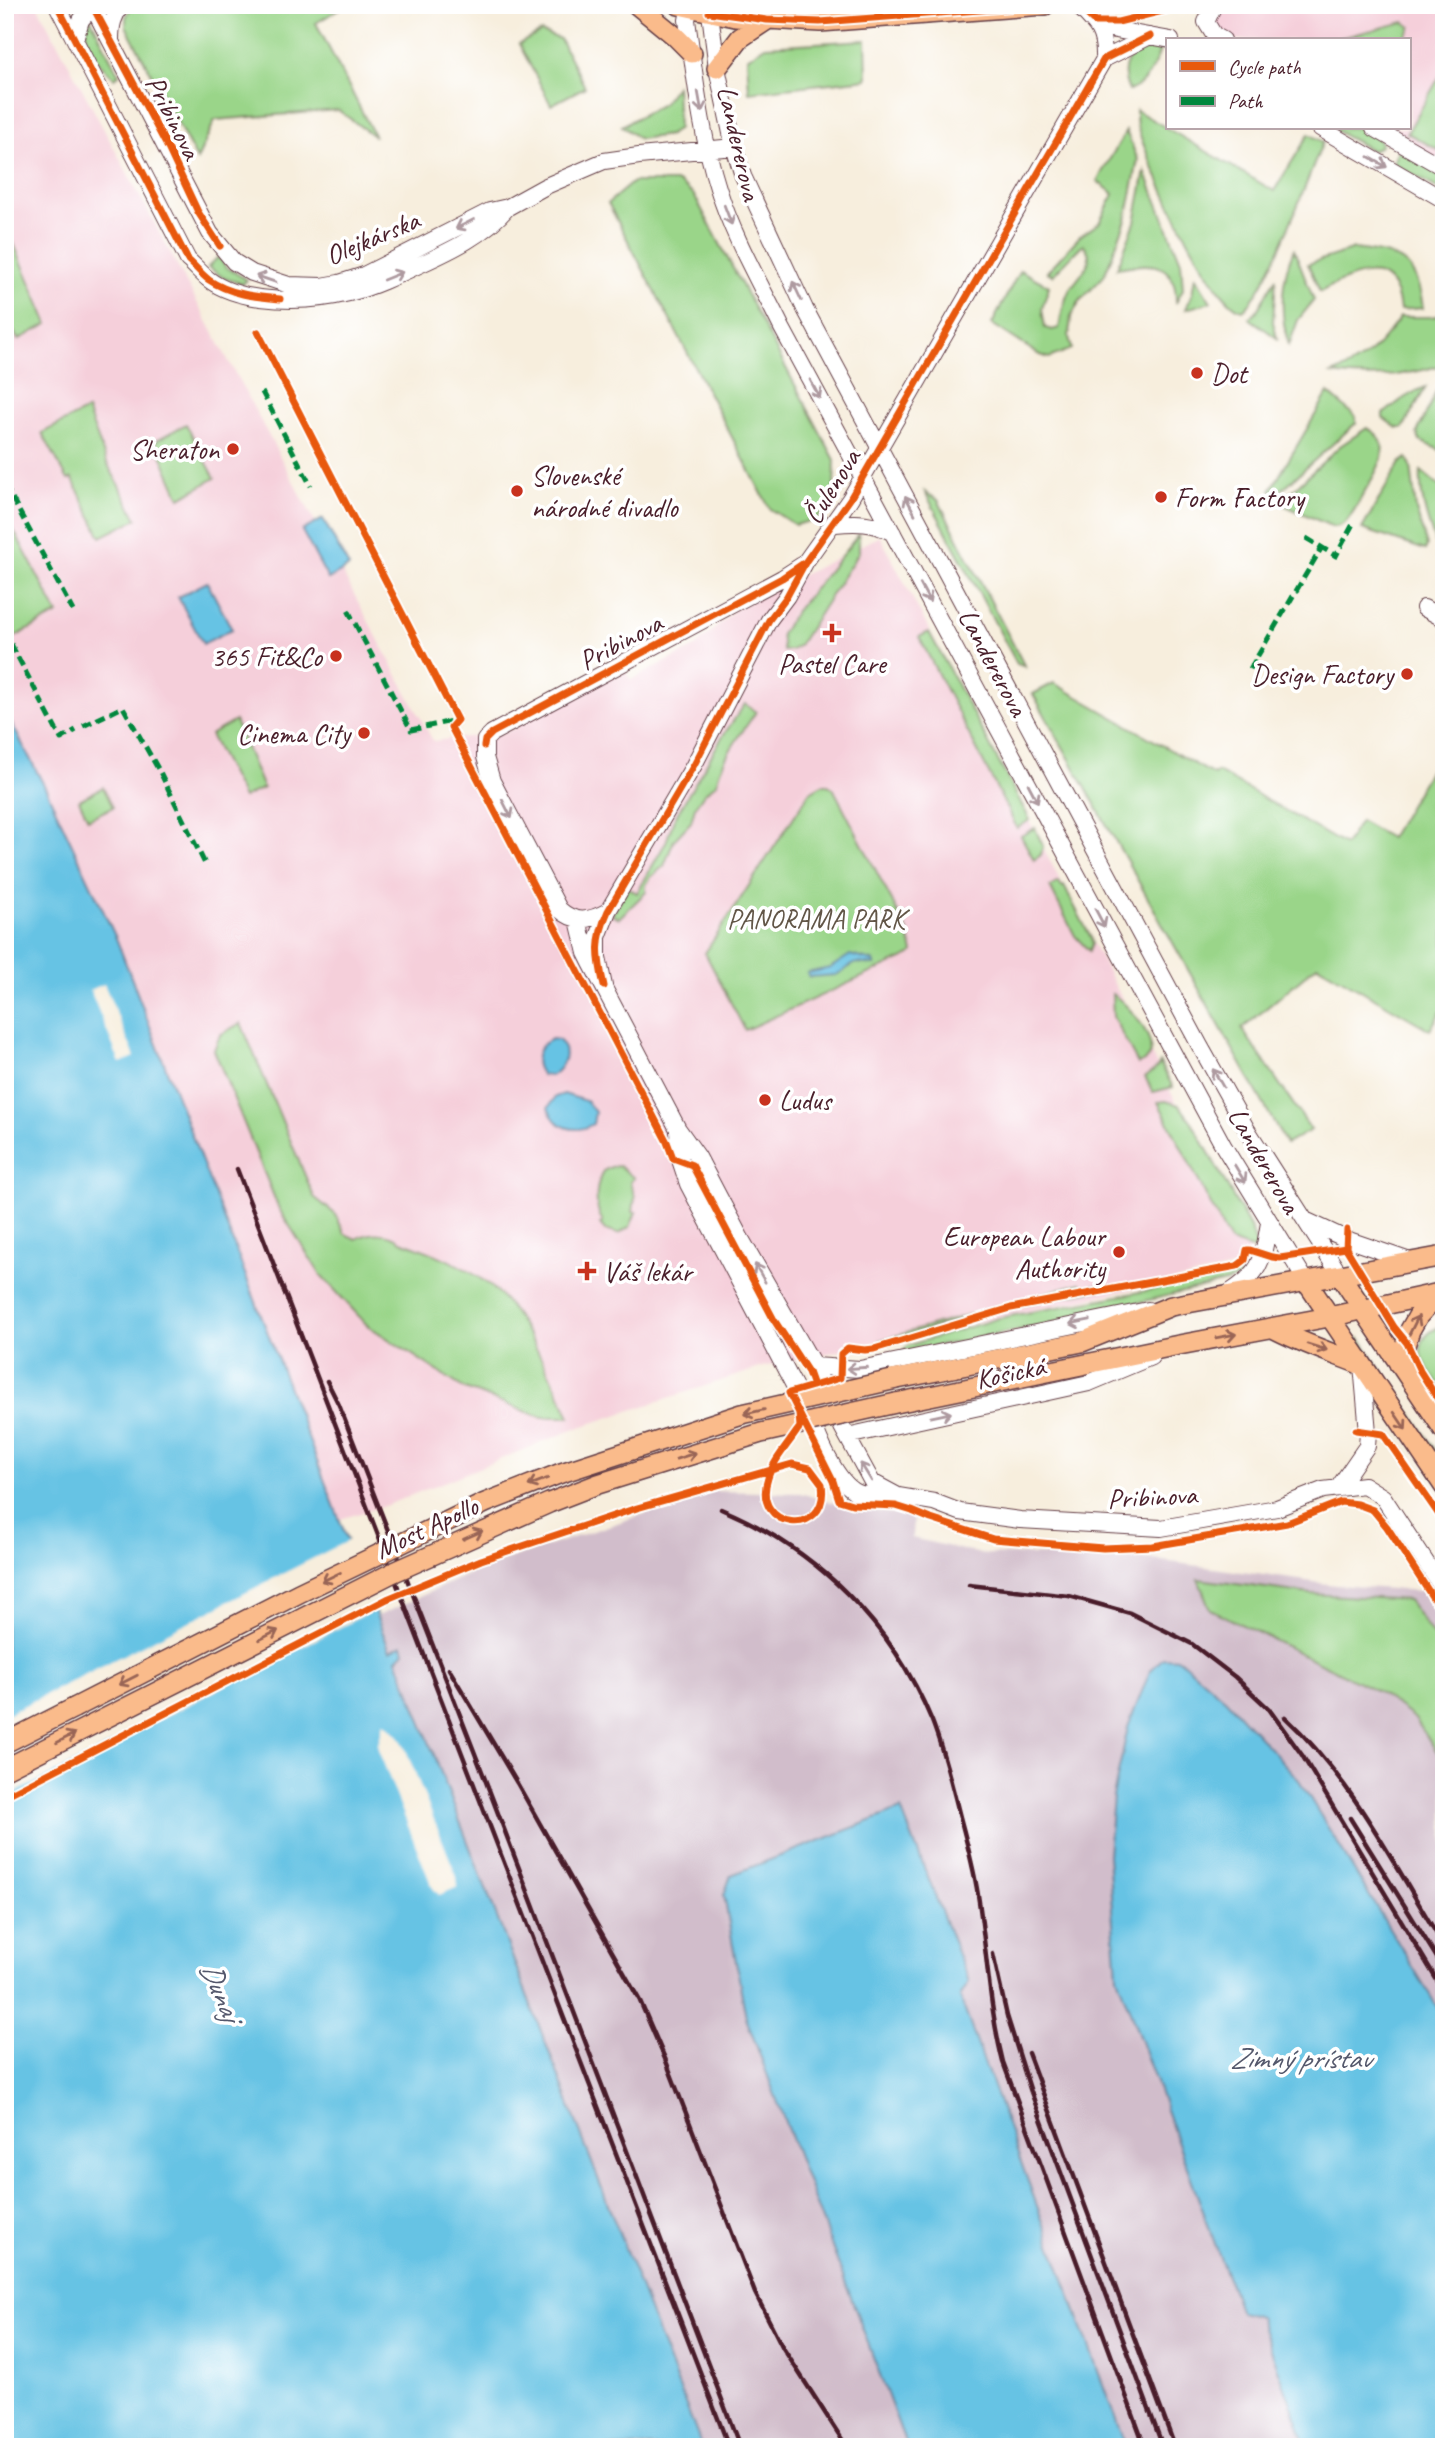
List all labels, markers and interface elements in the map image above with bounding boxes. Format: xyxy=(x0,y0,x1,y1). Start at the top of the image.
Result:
legend xyxy=(1166,38,1410,130)
text: Cycle path xyxy=(1228,54,1301,80)
street label: Pribinova xyxy=(138,69,210,167)
street label: Landererova xyxy=(709,82,770,206)
text: Path xyxy=(1228,88,1264,114)
one-way arrow xyxy=(694,90,707,113)
one-way arrow xyxy=(1368,156,1388,170)
street label: Olejkárska xyxy=(320,201,426,273)
one-way arrow xyxy=(722,204,735,226)
one-way arrow xyxy=(455,217,476,231)
one-way arrow xyxy=(382,269,404,282)
one-way arrow xyxy=(255,272,277,284)
one-way arrow xyxy=(789,281,803,302)
place label: Dot xyxy=(1211,356,1249,391)
marker: Dot xyxy=(1189,365,1205,381)
one-way arrow xyxy=(808,378,822,398)
place label: Sheraton xyxy=(130,432,220,467)
marker: Sheraton xyxy=(225,441,241,457)
street label: Čulenova xyxy=(795,441,869,530)
place label: Slovenské národné divadlo xyxy=(531,458,680,525)
place label: Form Factory xyxy=(1175,480,1306,515)
marker: Slovenské národné divadlo xyxy=(509,483,525,499)
marker: Form Factory xyxy=(1153,489,1169,505)
one-way arrow xyxy=(903,495,917,516)
one-way arrow xyxy=(919,582,932,603)
street label: Landererova xyxy=(951,603,1037,723)
street label: Pribinova xyxy=(572,604,670,678)
marker: Pastel Care xyxy=(822,623,842,643)
place label: 365 Fit&Co xyxy=(211,639,324,674)
place label: Pastel Care xyxy=(778,646,888,681)
marker: 365 Fit&Co xyxy=(328,648,344,664)
place label: Design Factory xyxy=(1251,657,1395,692)
marker: Design Factory xyxy=(1399,666,1415,682)
place label: Cinema City xyxy=(237,716,352,751)
marker: Cinema City xyxy=(356,725,372,741)
one-way arrow xyxy=(1026,783,1040,803)
one-way arrow xyxy=(501,798,514,819)
park label: PANORAMA PARK xyxy=(727,901,911,936)
one-way arrow xyxy=(1094,907,1108,928)
one-way arrow xyxy=(1211,1069,1225,1089)
place label: Ludus xyxy=(779,1083,834,1118)
marker: Ludus xyxy=(757,1092,773,1108)
street label: Landererova xyxy=(1220,1101,1310,1221)
one-way arrow xyxy=(1233,1163,1247,1183)
place label: European Labour Authority xyxy=(943,1219,1107,1286)
marker: European Labour Authority xyxy=(1111,1244,1127,1260)
place label: Váš lekár xyxy=(603,1254,695,1289)
marker: Váš lekár xyxy=(577,1261,597,1281)
one-way arrow xyxy=(753,1263,766,1284)
one-way arrow xyxy=(1069,1316,1092,1330)
one-way arrow xyxy=(1408,1316,1422,1336)
one-way arrow xyxy=(1214,1329,1237,1342)
one-way arrow xyxy=(1305,1342,1327,1355)
street label: Košická xyxy=(972,1348,1050,1397)
one-way arrow xyxy=(846,1362,869,1375)
one-way arrow xyxy=(743,1405,766,1419)
one-way arrow xyxy=(929,1408,952,1421)
one-way arrow xyxy=(1393,1411,1407,1431)
one-way arrow xyxy=(675,1449,697,1462)
one-way arrow xyxy=(859,1462,873,1482)
one-way arrow xyxy=(528,1477,549,1490)
street label: Pribinova xyxy=(1106,1477,1199,1516)
street label: Most Apollo xyxy=(369,1488,485,1566)
one-way arrow xyxy=(462,1528,483,1542)
one-way arrow xyxy=(321,1570,342,1584)
one-way arrow xyxy=(258,1628,279,1641)
one-way arrow xyxy=(118,1673,139,1687)
one-way arrow xyxy=(55,1731,76,1745)
water label: Dunaj xyxy=(192,1956,253,2033)
water label: Zimný prístav xyxy=(1230,2039,1375,2077)

